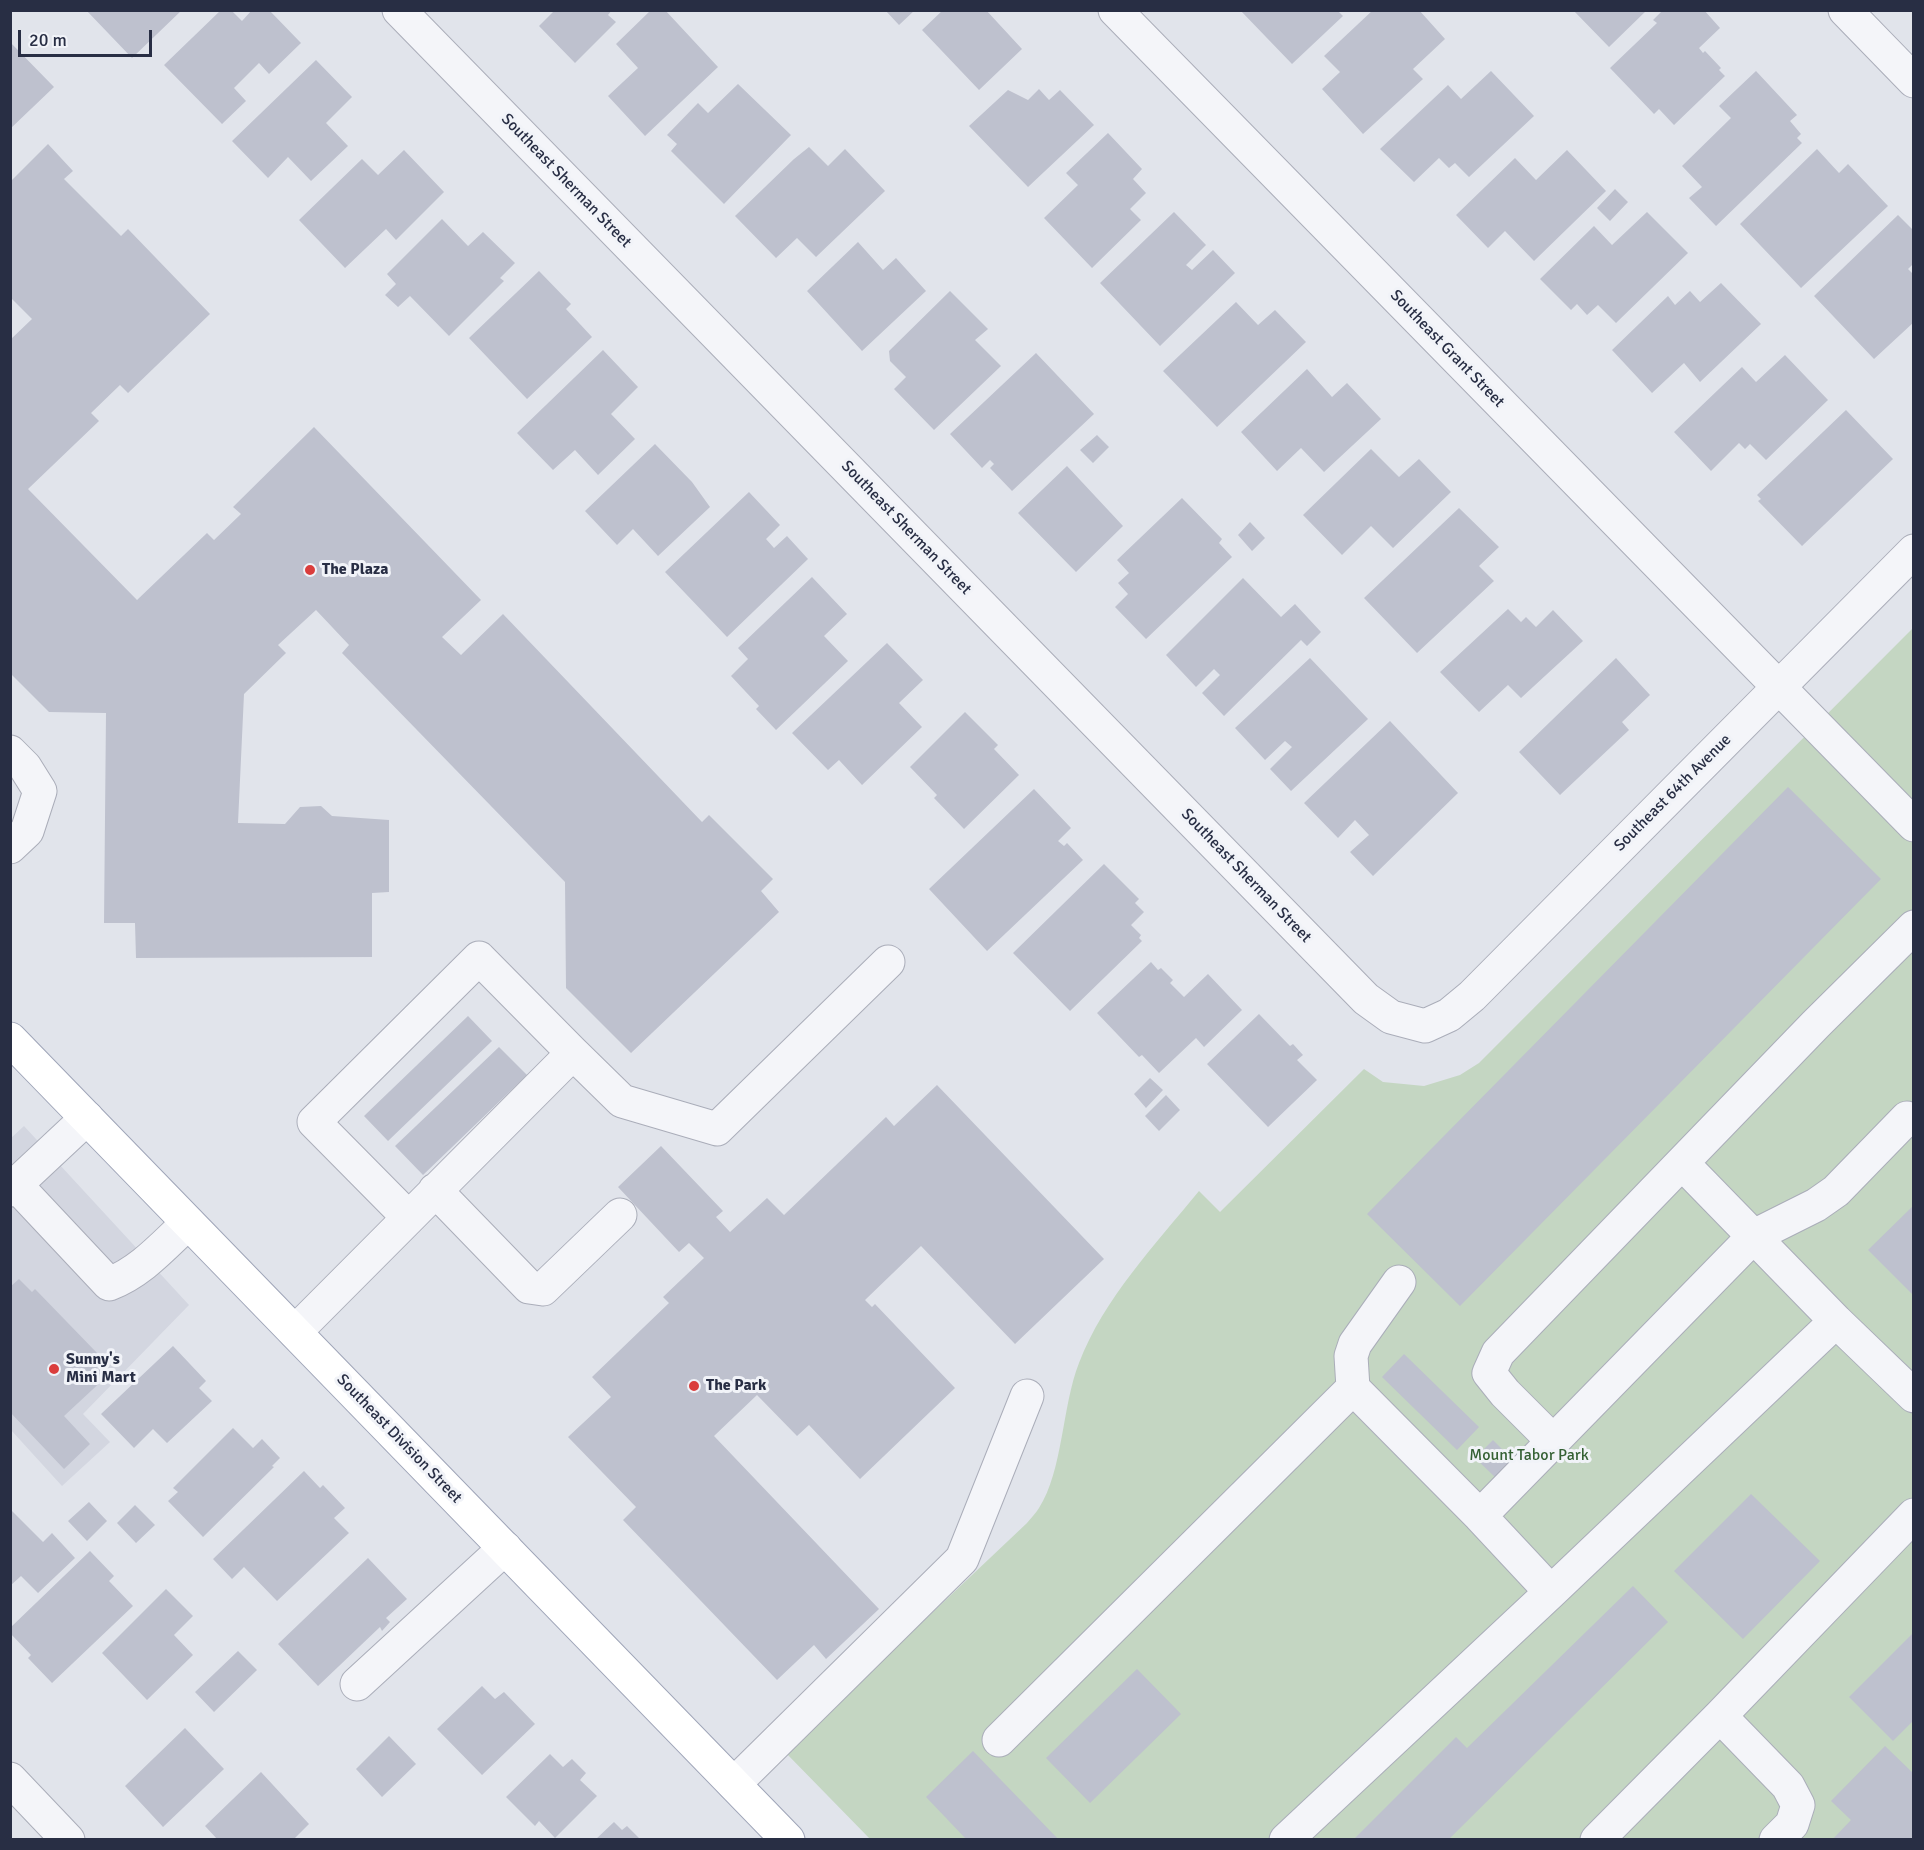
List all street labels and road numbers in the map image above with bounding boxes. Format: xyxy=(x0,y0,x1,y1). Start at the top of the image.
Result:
street label: Southeast Sherman Street xyxy=(497,110,635,252)
street label: Southeast Grant Street xyxy=(1386,286,1508,412)
street label: Southeast Sherman Street xyxy=(837,457,975,599)
street label: Southeast 64th Avenue xyxy=(1610,730,1736,856)
street label: Southeast Sherman Street xyxy=(1177,805,1315,947)
street label: Southeast Division Street xyxy=(332,1370,466,1508)

